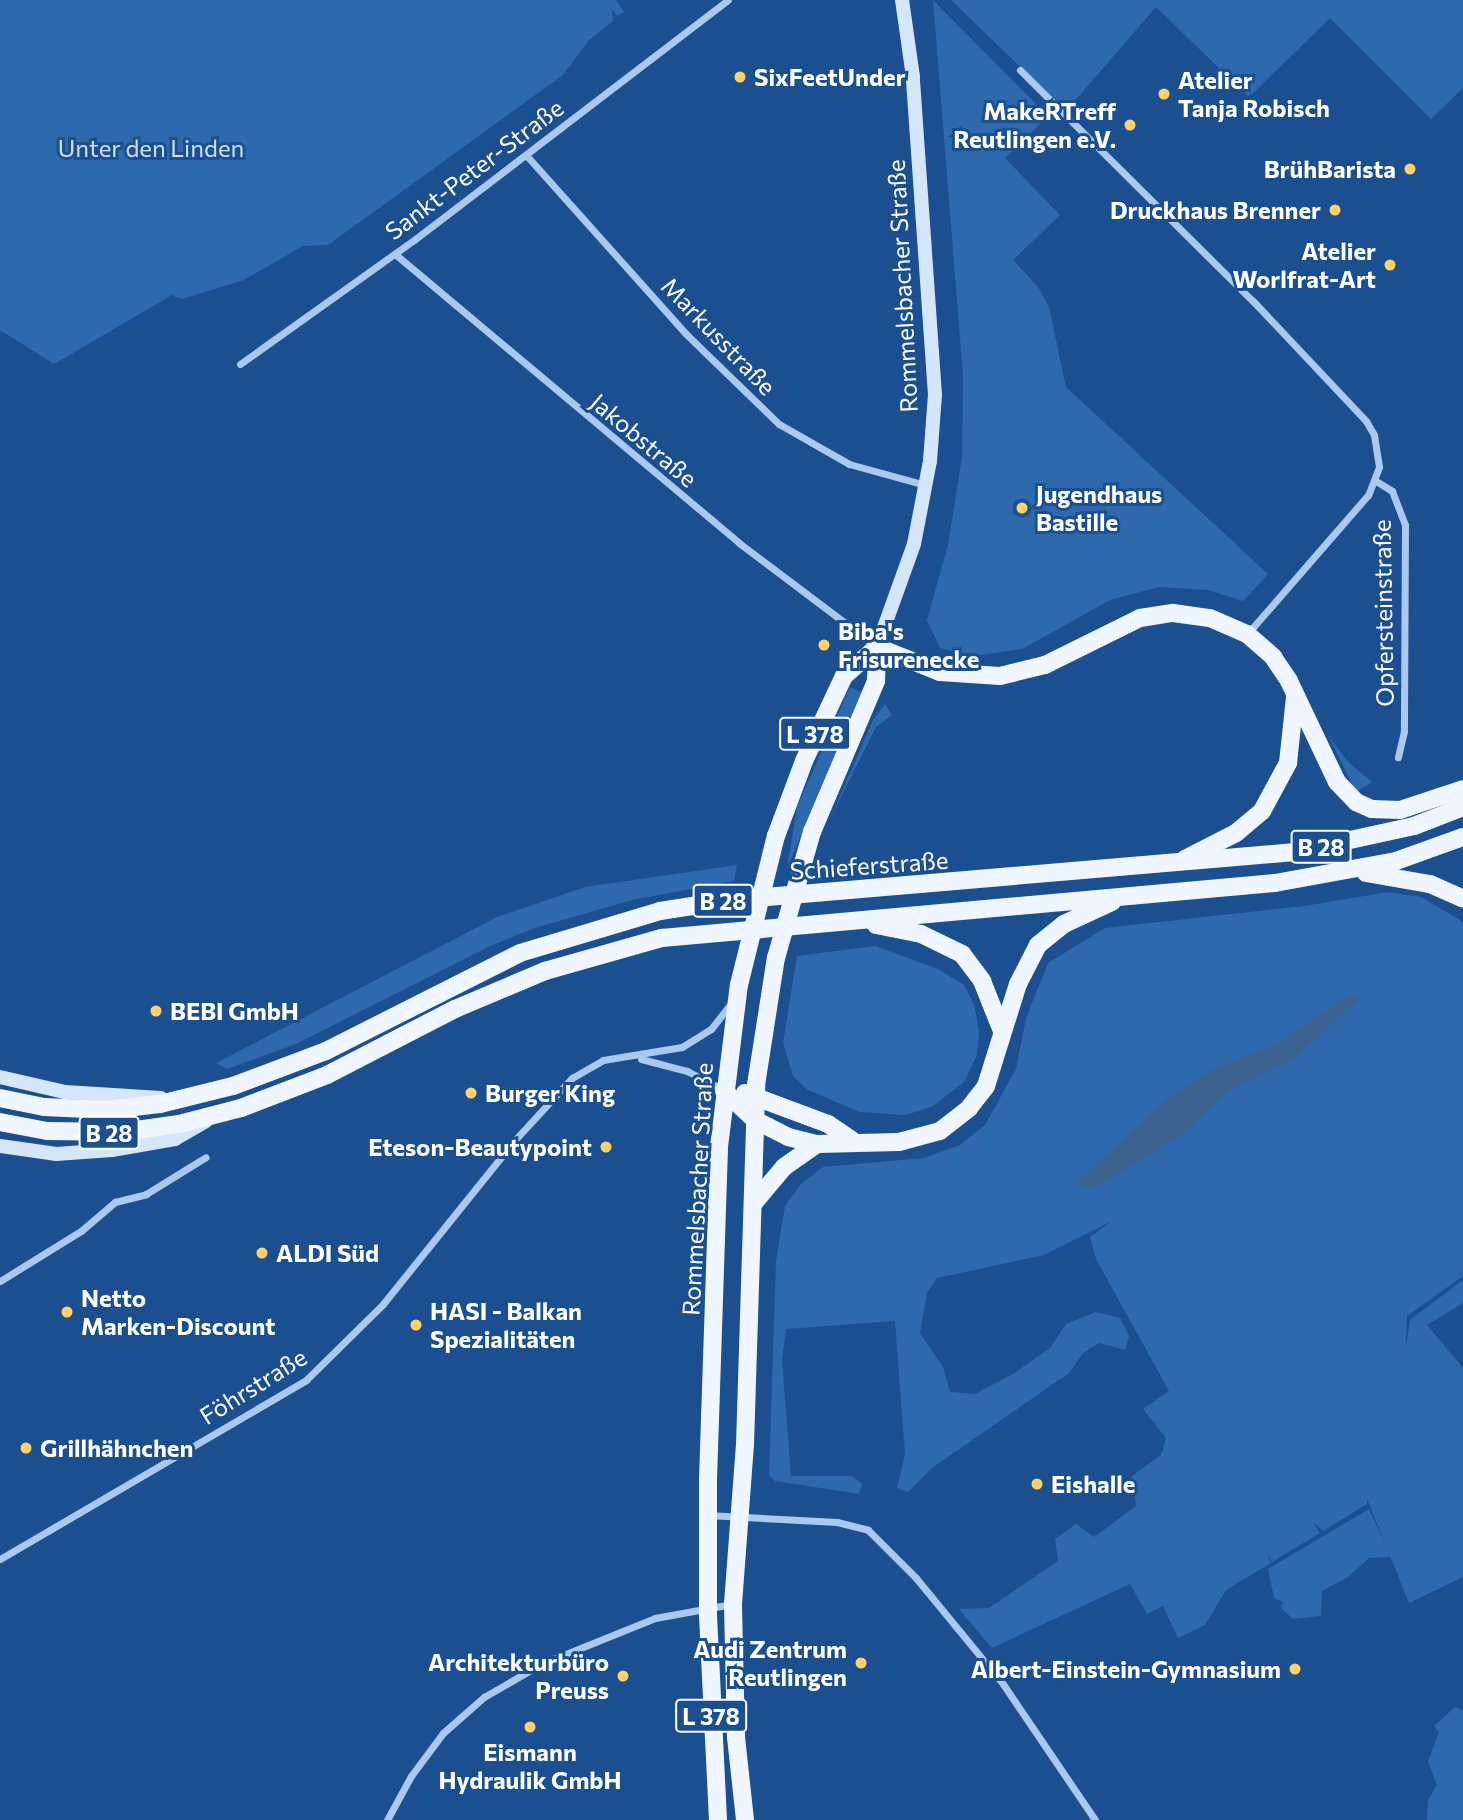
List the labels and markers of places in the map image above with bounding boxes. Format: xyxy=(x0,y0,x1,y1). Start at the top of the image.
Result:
place label: SixFeetUnder xyxy=(754,63,906,91)
place label: Atelier Tanja Robisch xyxy=(1178,66,1330,122)
marker: SixFeetUnder xyxy=(732,69,748,85)
marker: Atelier Tanja Robisch xyxy=(1156,86,1172,102)
place label: MakeRTreff Reutlingen e.V. xyxy=(953,97,1116,153)
marker: MakeRTreff Reutlingen e.V. xyxy=(1122,117,1138,133)
place label: BrühBarista xyxy=(1264,155,1396,183)
marker: BrühBarista xyxy=(1402,161,1418,177)
place label: Druckhaus Brenner xyxy=(1110,196,1321,224)
marker: Druckhaus Brenner xyxy=(1327,202,1343,218)
place label: Atelier Worlfrat-Art xyxy=(1232,237,1376,293)
marker: Atelier Worlfrat-Art xyxy=(1382,257,1398,273)
place label: Jugendhaus Bastille xyxy=(1036,480,1162,536)
marker: Jugendhaus Bastille xyxy=(1014,500,1030,516)
place label: Biba's Frisurenecke xyxy=(838,617,979,673)
marker: Biba's Frisurenecke xyxy=(816,637,832,653)
place label: BEBI GmbH xyxy=(170,997,299,1025)
marker: BEBI GmbH xyxy=(148,1003,164,1019)
place label: Burger King xyxy=(485,1079,615,1107)
marker: Burger King xyxy=(463,1085,479,1101)
place label: Eteson-Beautypoint xyxy=(368,1133,592,1161)
marker: Eteson-Beautypoint xyxy=(598,1139,614,1155)
place label: ALDI Süd xyxy=(276,1239,379,1267)
marker: ALDI Süd xyxy=(254,1245,270,1261)
place label: Netto Marken-Discount xyxy=(81,1284,275,1340)
place label: HASI - Balkan Spezialitäten xyxy=(430,1297,582,1353)
marker: Netto Marken-Discount xyxy=(59,1304,75,1320)
marker: HASI - Balkan Spezialitäten xyxy=(408,1317,424,1333)
place label: Grillhähnchen xyxy=(40,1434,193,1462)
marker: Grillhähnchen xyxy=(18,1440,34,1456)
place label: Eishalle xyxy=(1051,1470,1135,1498)
marker: Eishalle xyxy=(1029,1476,1045,1492)
place label: Audi Zentrum Reutlingen xyxy=(693,1635,847,1691)
place label: Architekturbüro Preuss xyxy=(428,1648,609,1704)
marker: Audi Zentrum Reutlingen xyxy=(853,1655,869,1671)
place label: Albert-Einstein-Gymnasium xyxy=(971,1655,1281,1683)
marker: Albert-Einstein-Gymnasium xyxy=(1287,1661,1303,1677)
marker: Architekturbüro Preuss xyxy=(615,1668,631,1684)
marker: Eismann Hydraulik GmbH xyxy=(522,1719,538,1735)
place label: Eismann Hydraulik GmbH xyxy=(438,1738,622,1794)

